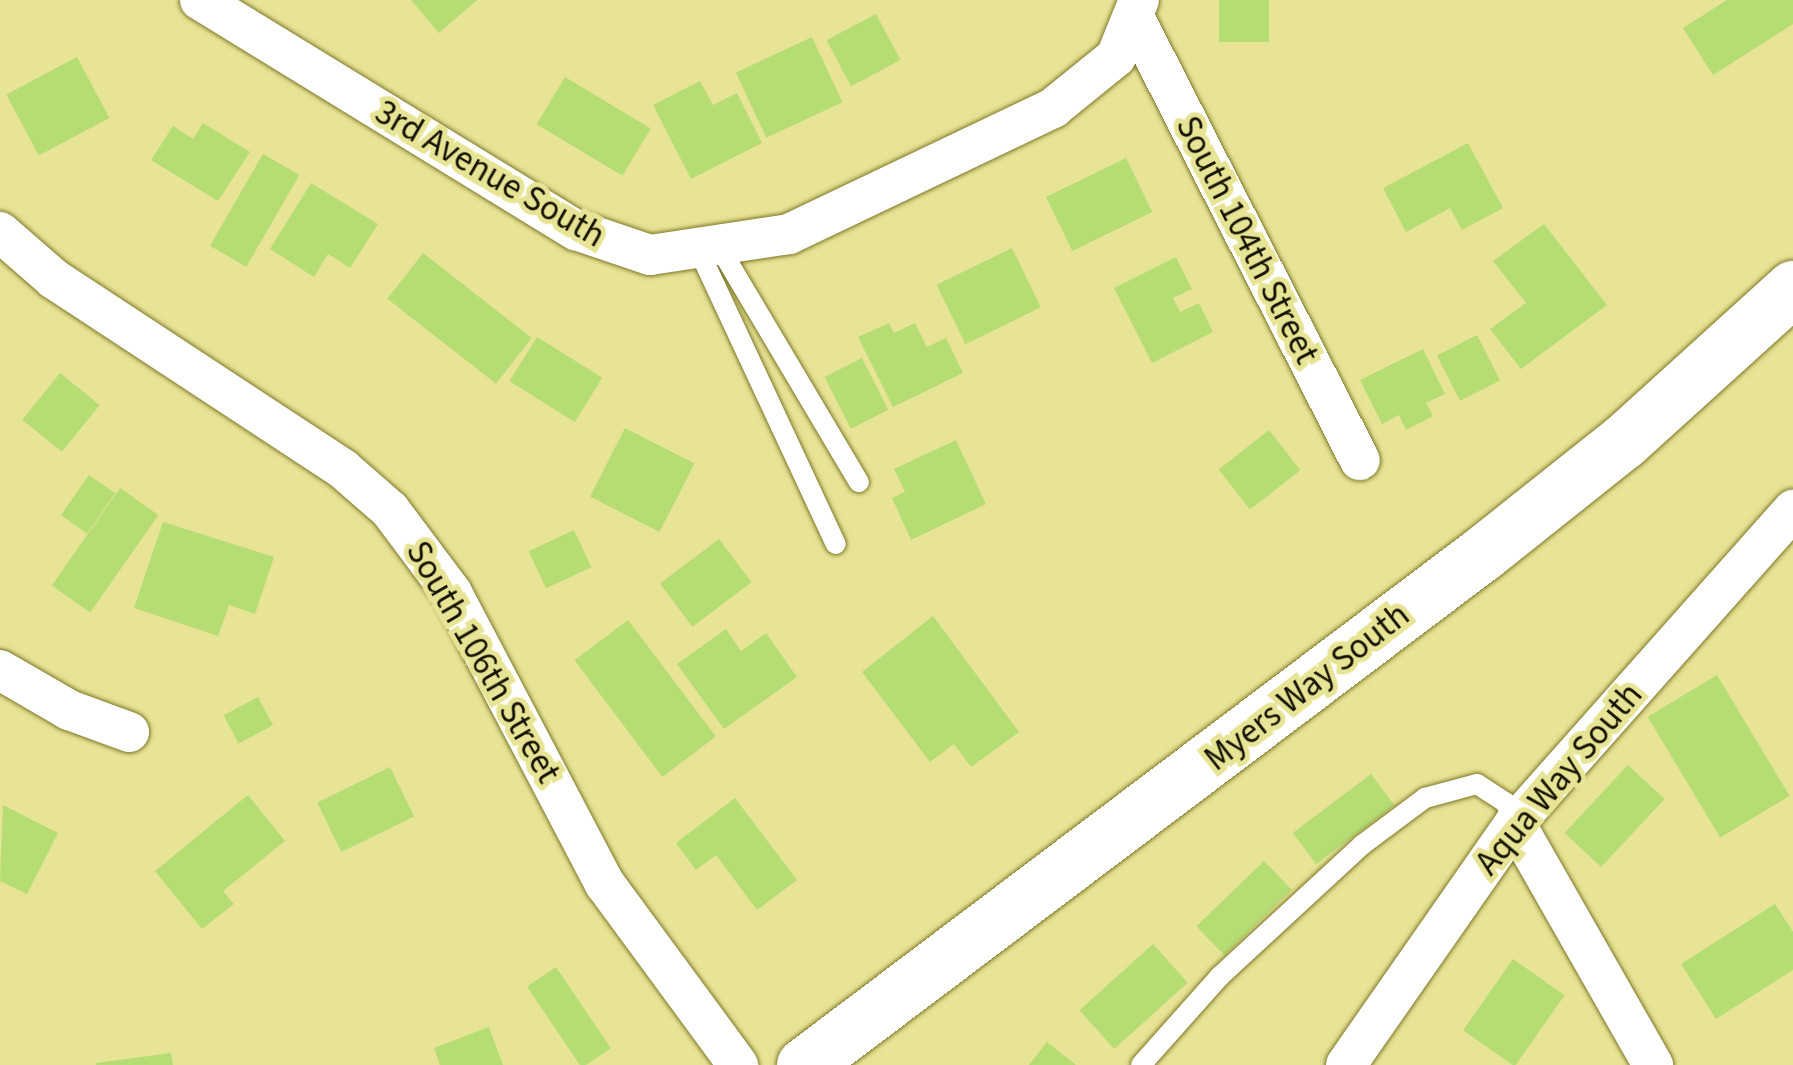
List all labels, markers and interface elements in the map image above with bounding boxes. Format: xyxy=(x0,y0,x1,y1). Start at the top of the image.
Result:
street label: 3rd Avenue South xyxy=(368,91,612,257)
street label: South 104th Street xyxy=(1166,109,1328,371)
street label: South 106th Street xyxy=(397,534,569,790)
street label: Myers Way South xyxy=(1196,594,1418,780)
street label: Aqua Way South xyxy=(1467,674,1651,884)

